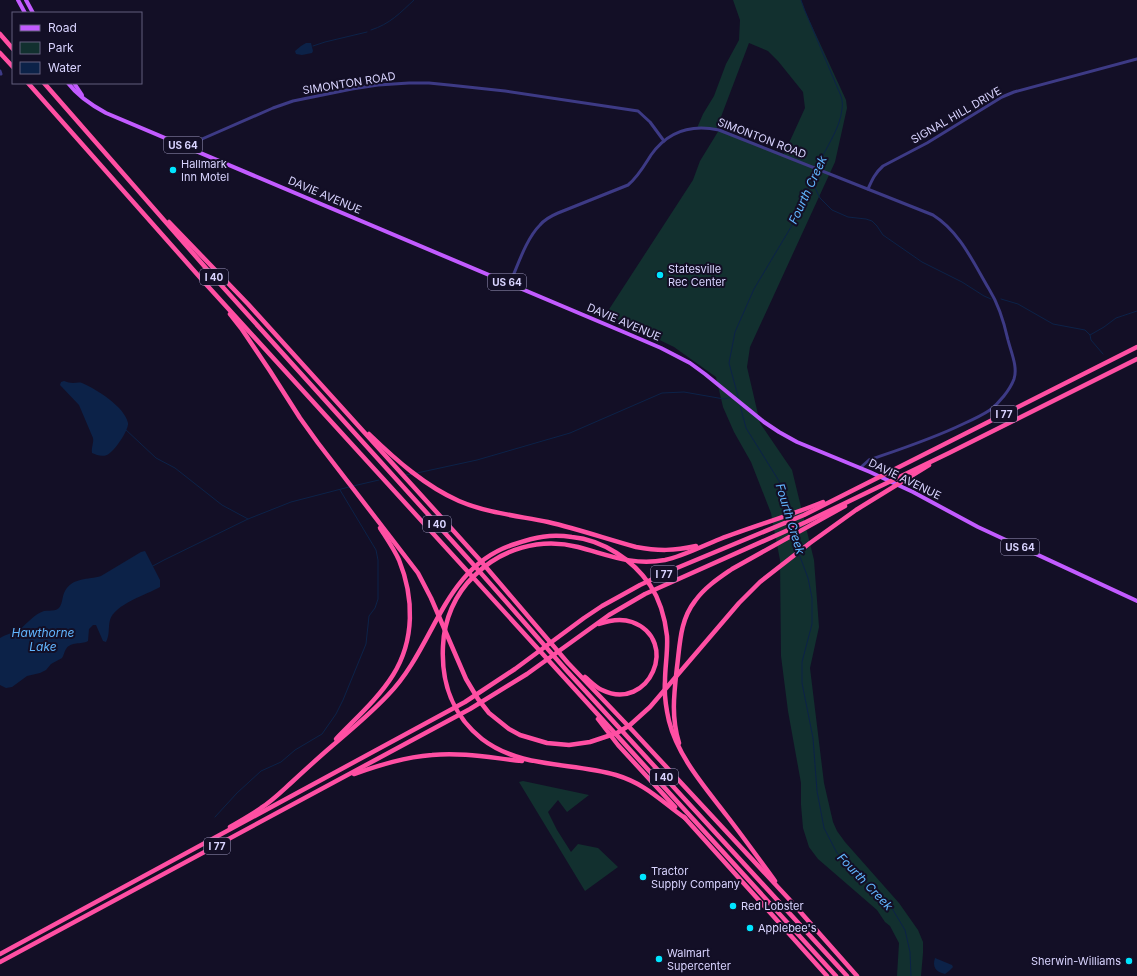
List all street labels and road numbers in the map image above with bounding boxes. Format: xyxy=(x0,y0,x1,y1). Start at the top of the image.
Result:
street label: SIMONTON ROAD xyxy=(302,69,397,97)
street label: SIGNAL HILL DRIVE xyxy=(908,83,1004,147)
street label: SIMONTON ROAD xyxy=(716,115,808,161)
road number: US 64 xyxy=(164,137,202,153)
street label: DAVIE AVENUE xyxy=(286,173,364,217)
road number: I 40 xyxy=(200,269,228,285)
road number: US 64 xyxy=(488,274,526,290)
street label: DAVIE AVENUE xyxy=(585,300,663,344)
road number: I 77 xyxy=(991,406,1017,422)
street label: DAVIE AVENUE xyxy=(867,455,943,503)
road number: I 40 xyxy=(423,516,451,532)
road number: US 64 xyxy=(1001,539,1039,555)
road number: I 77 xyxy=(651,566,677,582)
road number: I 40 xyxy=(650,769,678,785)
road number: I 77 xyxy=(204,838,230,854)

